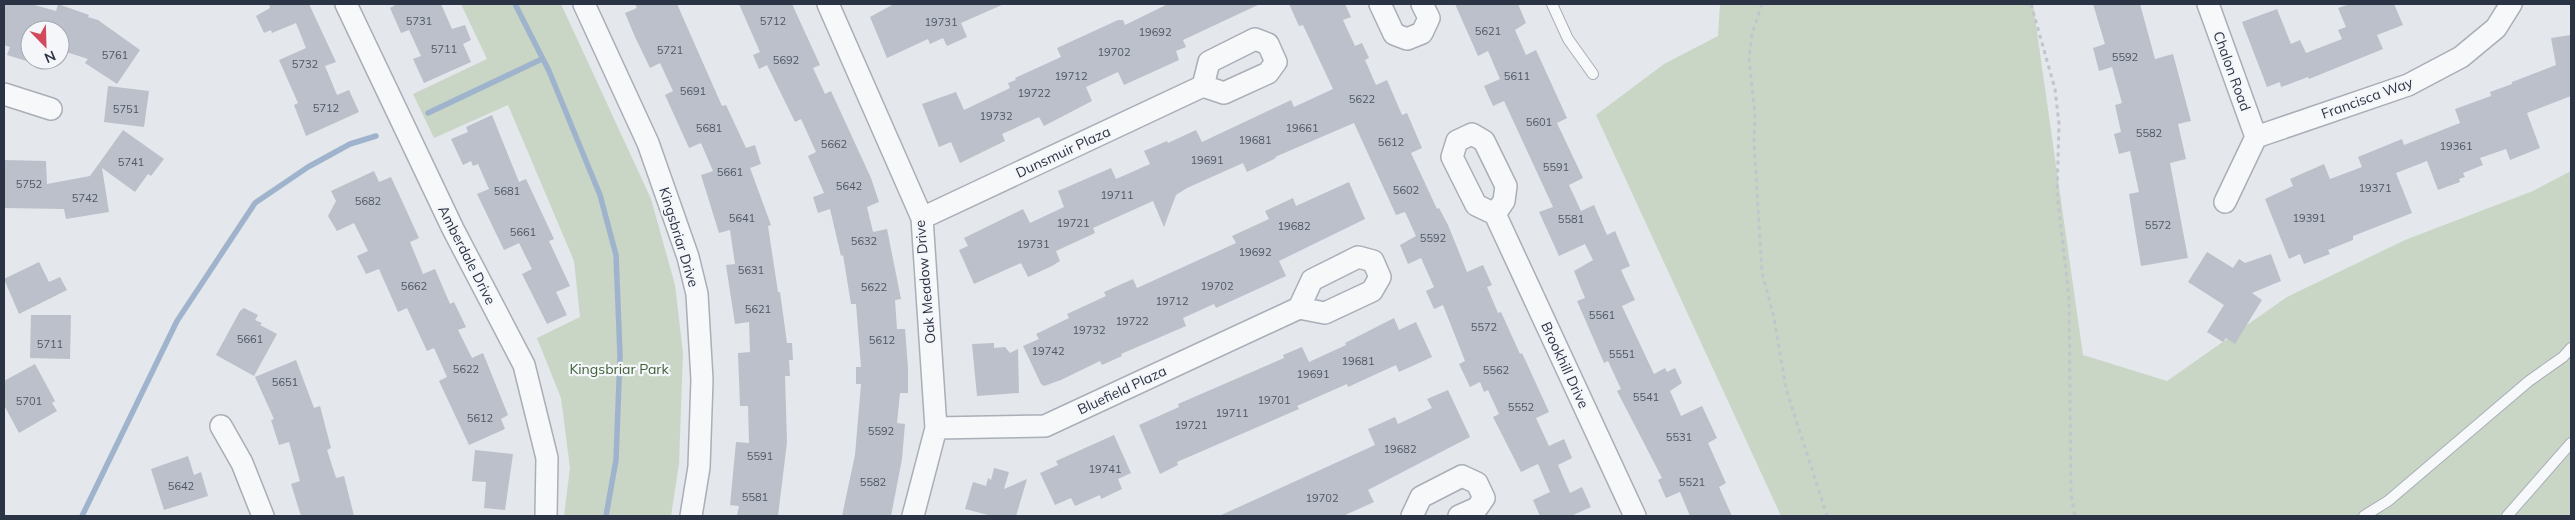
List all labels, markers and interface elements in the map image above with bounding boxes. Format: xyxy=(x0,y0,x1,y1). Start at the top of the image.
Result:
house number: 5731 xyxy=(406,14,432,28)
house number: 5712 xyxy=(760,14,787,28)
house number: 19731 xyxy=(925,15,958,29)
north arrow xyxy=(20,20,70,70)
house number: 5621 xyxy=(1475,24,1501,38)
house number: 19692 xyxy=(1139,25,1172,39)
street label: Chalon Road xyxy=(2209,29,2255,113)
house number: 5711 xyxy=(431,42,457,56)
house number: 5721 xyxy=(657,43,683,57)
house number: 19702 xyxy=(1098,45,1131,59)
text: N xyxy=(42,47,58,67)
house number: 5761 xyxy=(102,48,128,62)
house number: 5592 xyxy=(2112,50,2139,64)
house number: 5692 xyxy=(773,53,800,67)
house number: 5732 xyxy=(292,57,319,71)
house number: 19712 xyxy=(1055,69,1088,83)
house number: 5611 xyxy=(1504,69,1530,83)
street label: Francisca Way xyxy=(2319,73,2416,123)
house number: 5691 xyxy=(680,84,706,98)
house number: 19722 xyxy=(1018,86,1051,100)
house number: 5622 xyxy=(1349,92,1376,106)
house number: 5712 xyxy=(313,101,340,115)
house number: 5751 xyxy=(113,102,139,116)
house number: 19732 xyxy=(980,109,1013,123)
house number: 5601 xyxy=(1526,115,1552,129)
house number: 5681 xyxy=(696,121,722,135)
house number: 19661 xyxy=(1286,121,1319,135)
street label: Dunsmuir Plaza xyxy=(1013,122,1113,182)
house number: 5582 xyxy=(2136,126,2163,140)
house number: 19681 xyxy=(1239,133,1272,147)
house number: 5612 xyxy=(1378,135,1405,149)
house number: 5662 xyxy=(821,137,848,151)
house number: 19361 xyxy=(2440,139,2473,153)
house number: 19691 xyxy=(1191,153,1224,167)
house number: 5741 xyxy=(118,155,144,169)
house number: 5591 xyxy=(1543,160,1569,174)
house number: 5661 xyxy=(717,165,743,179)
house number: 5752 xyxy=(16,177,43,191)
house number: 5642 xyxy=(836,179,863,193)
house number: 19371 xyxy=(2359,181,2392,195)
house number: 5602 xyxy=(1393,183,1420,197)
house number: 5681 xyxy=(494,184,520,198)
street label: Kingsbriar Drive xyxy=(655,185,703,289)
house number: 19711 xyxy=(1101,188,1134,202)
house number: 5742 xyxy=(72,191,99,205)
house number: 5682 xyxy=(355,194,382,208)
street label: Amberdale Drive xyxy=(434,202,500,308)
house number: 5641 xyxy=(729,211,755,225)
house number: 19391 xyxy=(2293,211,2326,225)
house number: 5581 xyxy=(1558,212,1584,226)
house number: 19721 xyxy=(1057,216,1090,230)
house number: 5572 xyxy=(2145,218,2172,232)
street label: Oak Meadow Drive xyxy=(911,219,939,345)
house number: 19682 xyxy=(1278,219,1311,233)
house number: 5661 xyxy=(510,225,536,239)
house number: 5592 xyxy=(1420,231,1447,245)
house number: 5632 xyxy=(851,234,878,248)
house number: 19731 xyxy=(1017,237,1050,251)
house number: 19692 xyxy=(1239,245,1272,259)
house number: 5631 xyxy=(738,263,764,277)
house number: 5662 xyxy=(401,279,428,293)
house number: 19702 xyxy=(1201,279,1234,293)
house number: 5622 xyxy=(861,280,888,294)
house number: 19712 xyxy=(1156,294,1189,308)
house number: 5621 xyxy=(745,302,771,316)
house number: 5561 xyxy=(1589,308,1615,322)
house number: 19722 xyxy=(1116,314,1149,328)
street label: Brookhill Drive xyxy=(1537,319,1593,411)
house number: 5572 xyxy=(1471,320,1498,334)
house number: 19732 xyxy=(1073,323,1106,337)
house number: 5661 xyxy=(237,332,263,346)
house number: 5612 xyxy=(869,333,896,347)
house number: 5711 xyxy=(37,337,63,351)
house number: 19742 xyxy=(1032,344,1065,358)
house number: 5551 xyxy=(1609,347,1635,361)
house number: 19681 xyxy=(1342,354,1375,368)
park label: Kingsbriar Park xyxy=(569,360,669,378)
house number: 5622 xyxy=(453,362,480,376)
street label: Bluefield Plaza xyxy=(1075,362,1169,418)
house number: 5562 xyxy=(1483,363,1510,377)
house number: 19691 xyxy=(1297,367,1330,381)
house number: 5651 xyxy=(272,375,298,389)
house number: 5541 xyxy=(1633,390,1659,404)
house number: 19701 xyxy=(1258,393,1291,407)
house number: 5701 xyxy=(16,394,42,408)
house number: 5552 xyxy=(1508,400,1535,414)
house number: 19711 xyxy=(1216,406,1249,420)
house number: 5612 xyxy=(467,411,494,425)
house number: 19721 xyxy=(1175,418,1208,432)
house number: 5592 xyxy=(868,424,895,438)
house number: 5531 xyxy=(1666,430,1692,444)
house number: 19682 xyxy=(1384,442,1417,456)
house number: 5591 xyxy=(747,449,773,463)
house number: 19741 xyxy=(1089,462,1122,476)
house number: 5582 xyxy=(860,475,887,489)
house number: 5521 xyxy=(1679,475,1705,489)
house number: 5642 xyxy=(168,479,195,493)
house number: 5581 xyxy=(742,490,768,504)
house number: 19702 xyxy=(1306,491,1339,505)

